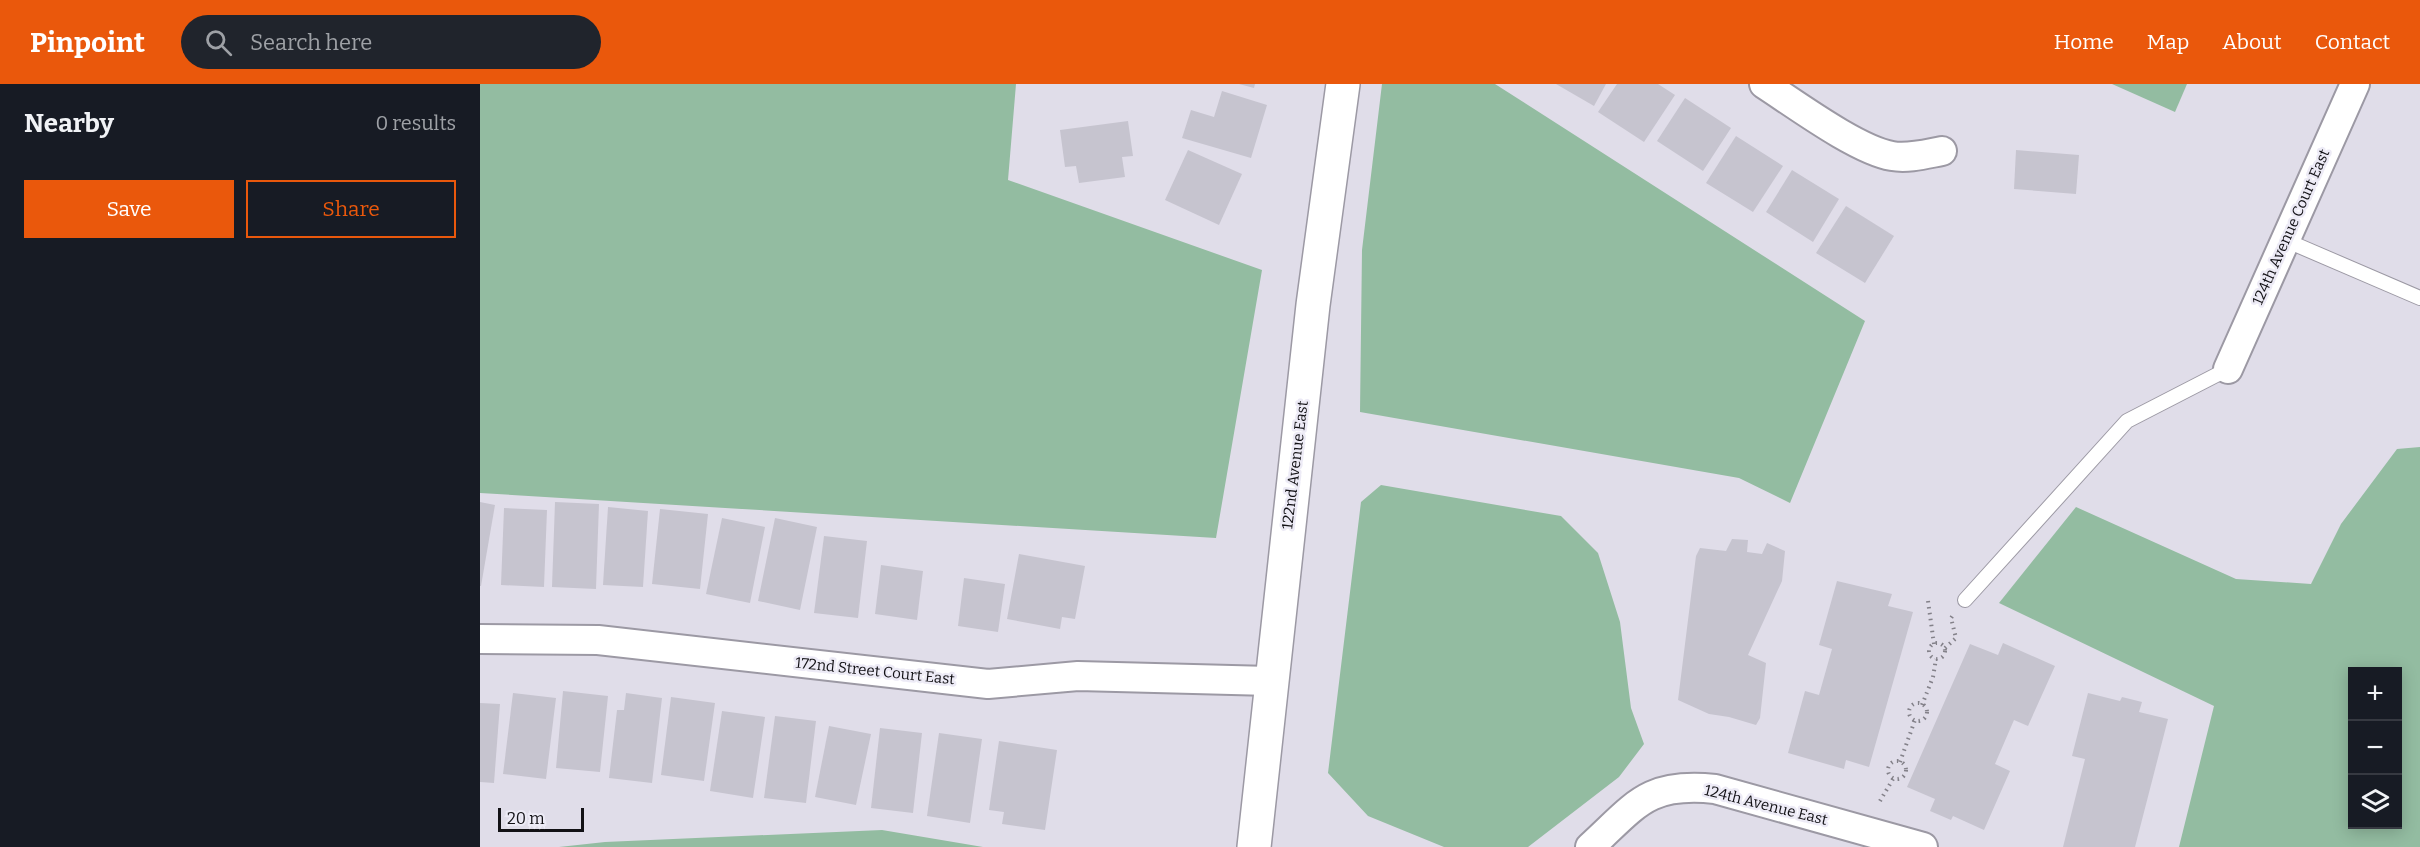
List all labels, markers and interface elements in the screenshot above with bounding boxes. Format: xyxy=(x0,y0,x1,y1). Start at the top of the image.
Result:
search box xyxy=(181,15,601,69)
text: Pinpoint xyxy=(30,26,145,59)
icon: search xyxy=(202,26,235,59)
text: Search here xyxy=(250,29,372,56)
text: Home xyxy=(2054,29,2114,55)
text: Map xyxy=(2147,29,2189,55)
text: About xyxy=(2222,29,2282,55)
text: Contact xyxy=(2315,29,2390,55)
text: Nearby xyxy=(24,108,114,139)
text: 0 results xyxy=(376,111,456,135)
street label: 124th Avenue Court East xyxy=(2249,146,2334,308)
button: Save xyxy=(24,180,234,238)
button: Share xyxy=(246,180,456,238)
street label: 122nd Avenue East xyxy=(1278,399,1312,530)
street label: 172nd Street Court East xyxy=(794,654,956,688)
map controls xyxy=(2348,667,2402,829)
button: + xyxy=(2348,667,2402,721)
button: − xyxy=(2348,721,2402,775)
button: layers xyxy=(2348,775,2402,829)
street label: 124th Avenue East xyxy=(1703,781,1830,829)
scale bar xyxy=(498,805,584,832)
text: 20 m xyxy=(507,809,544,828)

